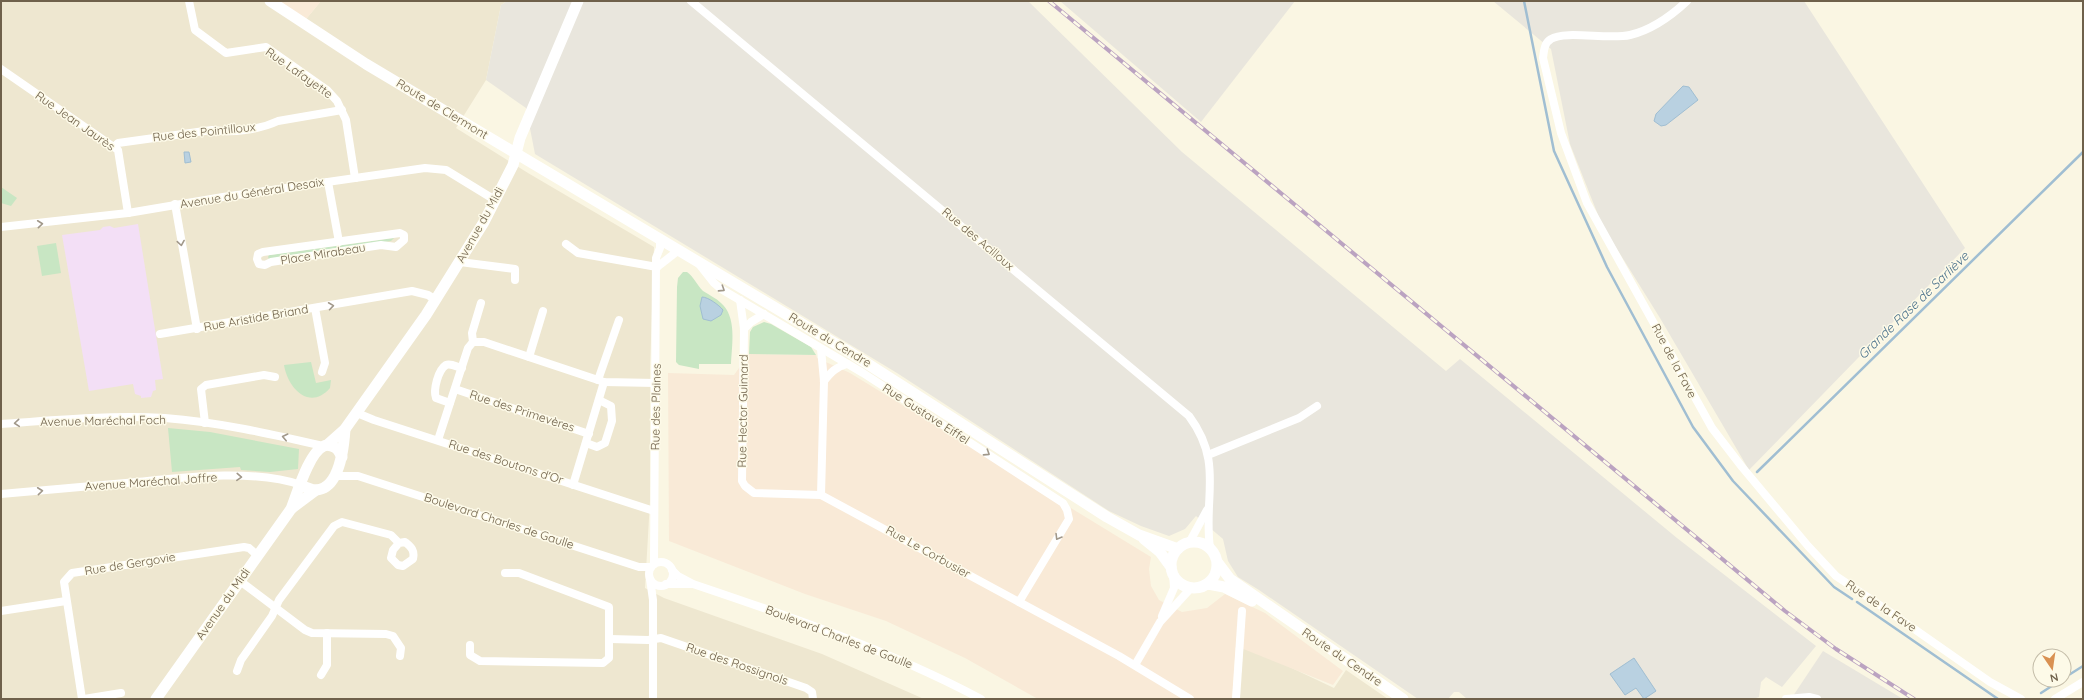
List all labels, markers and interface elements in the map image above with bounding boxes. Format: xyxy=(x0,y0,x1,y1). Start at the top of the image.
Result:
street label: Rue Lafayette xyxy=(263,44,336,101)
street label: Route de Clermont xyxy=(394,75,491,142)
street label: Rue Jean Jaurès xyxy=(33,88,118,154)
street label: Rue des Pointilloux xyxy=(152,119,256,144)
street label: Avenue du Général Desaix xyxy=(179,174,325,211)
street label: Avenue du Midi xyxy=(453,184,507,265)
street label: Rue des Acilloux xyxy=(939,204,1018,273)
one-way arrow xyxy=(37,219,43,228)
street label: Place Mirabeau xyxy=(279,239,366,268)
one-way arrow xyxy=(176,240,185,246)
water label: Grande Rase de Sarliève xyxy=(1854,247,1972,362)
one-way arrow xyxy=(718,284,725,291)
street label: Rue Aristide Briand xyxy=(202,301,309,334)
one-way arrow xyxy=(328,302,335,311)
street label: Route du Cendre xyxy=(786,309,874,370)
street label: Rue de la Fave xyxy=(1649,321,1700,401)
street label: Rue Hector Guimard xyxy=(734,354,751,468)
street label: Rue des Plaines xyxy=(647,363,664,451)
street label: Rue Gustave Eiffel xyxy=(880,380,973,447)
street label: Rue des Primevères xyxy=(468,386,577,435)
street label: Avenue Maréchal Foch xyxy=(40,412,166,429)
one-way arrow xyxy=(14,419,20,428)
one-way arrow xyxy=(282,433,289,442)
street label: Rue des Boutons d'Or xyxy=(447,436,566,487)
one-way arrow xyxy=(983,449,990,456)
street label: Avenue Maréchal Joffre xyxy=(84,469,218,494)
one-way arrow xyxy=(236,472,242,481)
one-way arrow xyxy=(37,486,43,495)
street label: Boulevard Charles de Gaulle xyxy=(422,489,576,552)
street label: Rue Le Corbusier xyxy=(883,522,974,581)
one-way arrow xyxy=(1055,533,1062,540)
street label: Rue de Gergovie xyxy=(83,549,177,578)
street label: Avenue du Midi xyxy=(192,565,253,643)
street label: Rue de la Fave xyxy=(1843,576,1920,635)
street label: Boulevard Charles de Gaulle xyxy=(763,601,915,672)
street label: Route du Cendre xyxy=(1299,624,1385,689)
street label: Rue des Rossignols xyxy=(684,639,790,688)
north arrow xyxy=(2032,648,2072,688)
text: N xyxy=(2049,670,2060,685)

